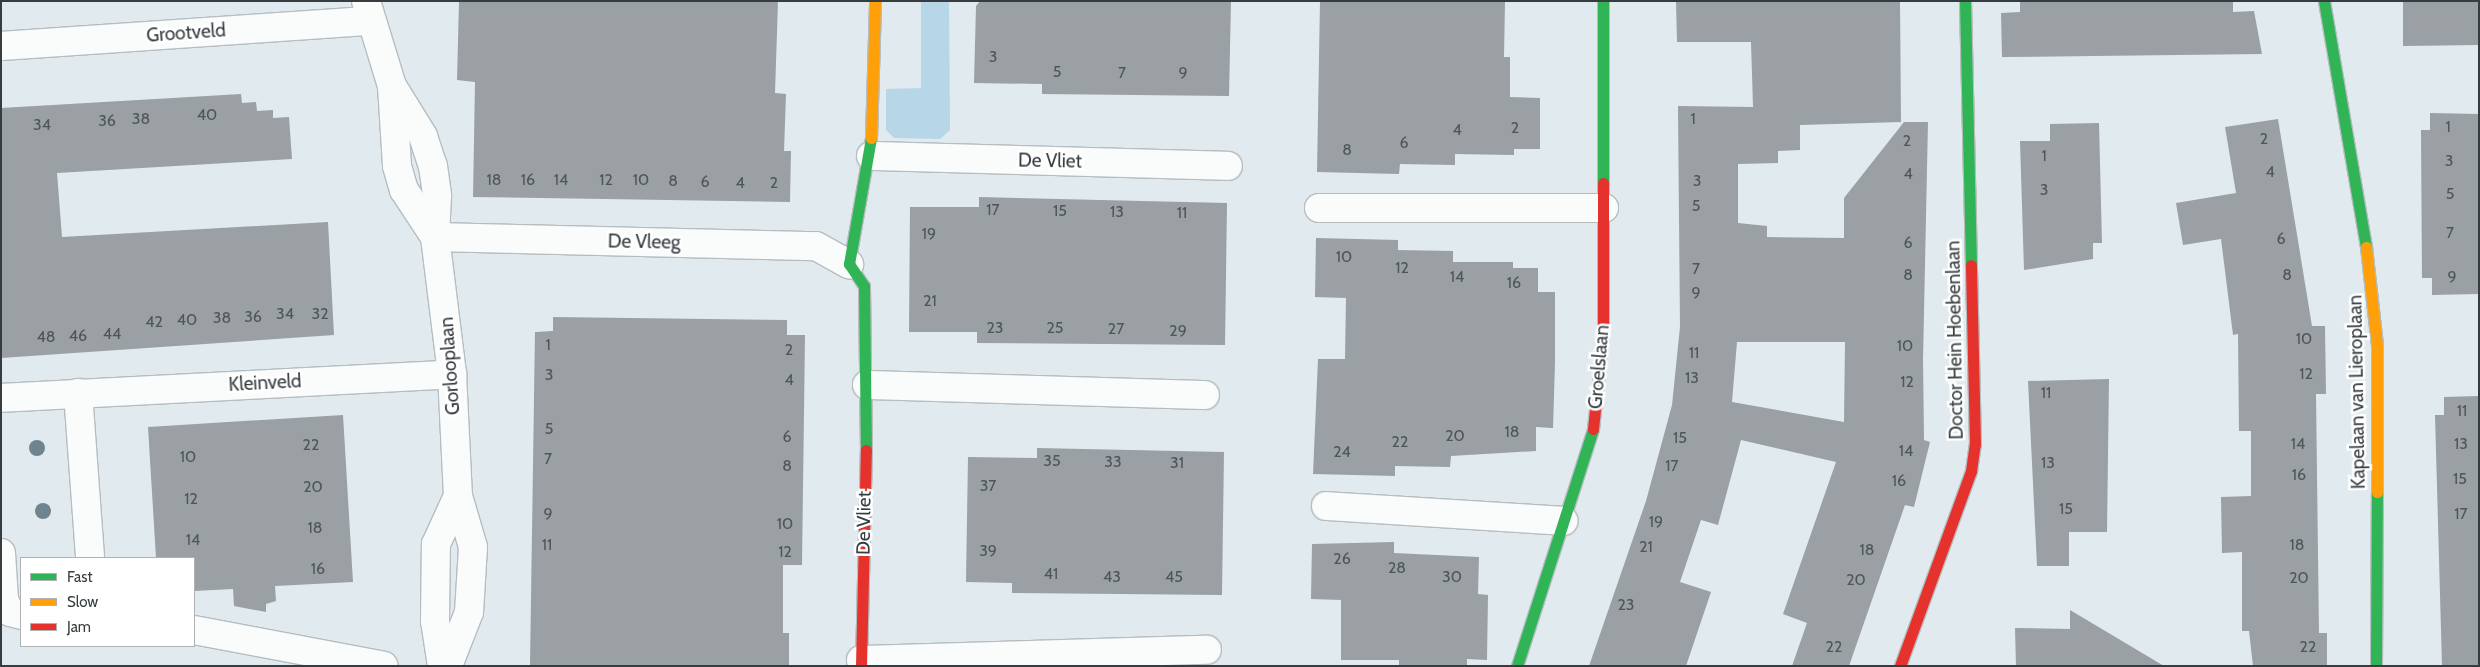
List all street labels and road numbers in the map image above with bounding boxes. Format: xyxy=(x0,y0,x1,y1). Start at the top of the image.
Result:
street label: Grootveld xyxy=(146,19,226,47)
street label: De Vliet xyxy=(1018,149,1082,173)
street label: De Vleeg xyxy=(608,230,680,254)
street label: Doctor Hein Hoebenlaan xyxy=(1942,240,1968,440)
street label: Kapelaan van Lieroplaan xyxy=(2344,295,2370,489)
street label: Gorlooplaan xyxy=(435,316,465,416)
street label: Groelslaan xyxy=(1584,324,1614,410)
street label: Kleinveld xyxy=(228,370,302,396)
street label: De Vliet xyxy=(852,491,876,555)

